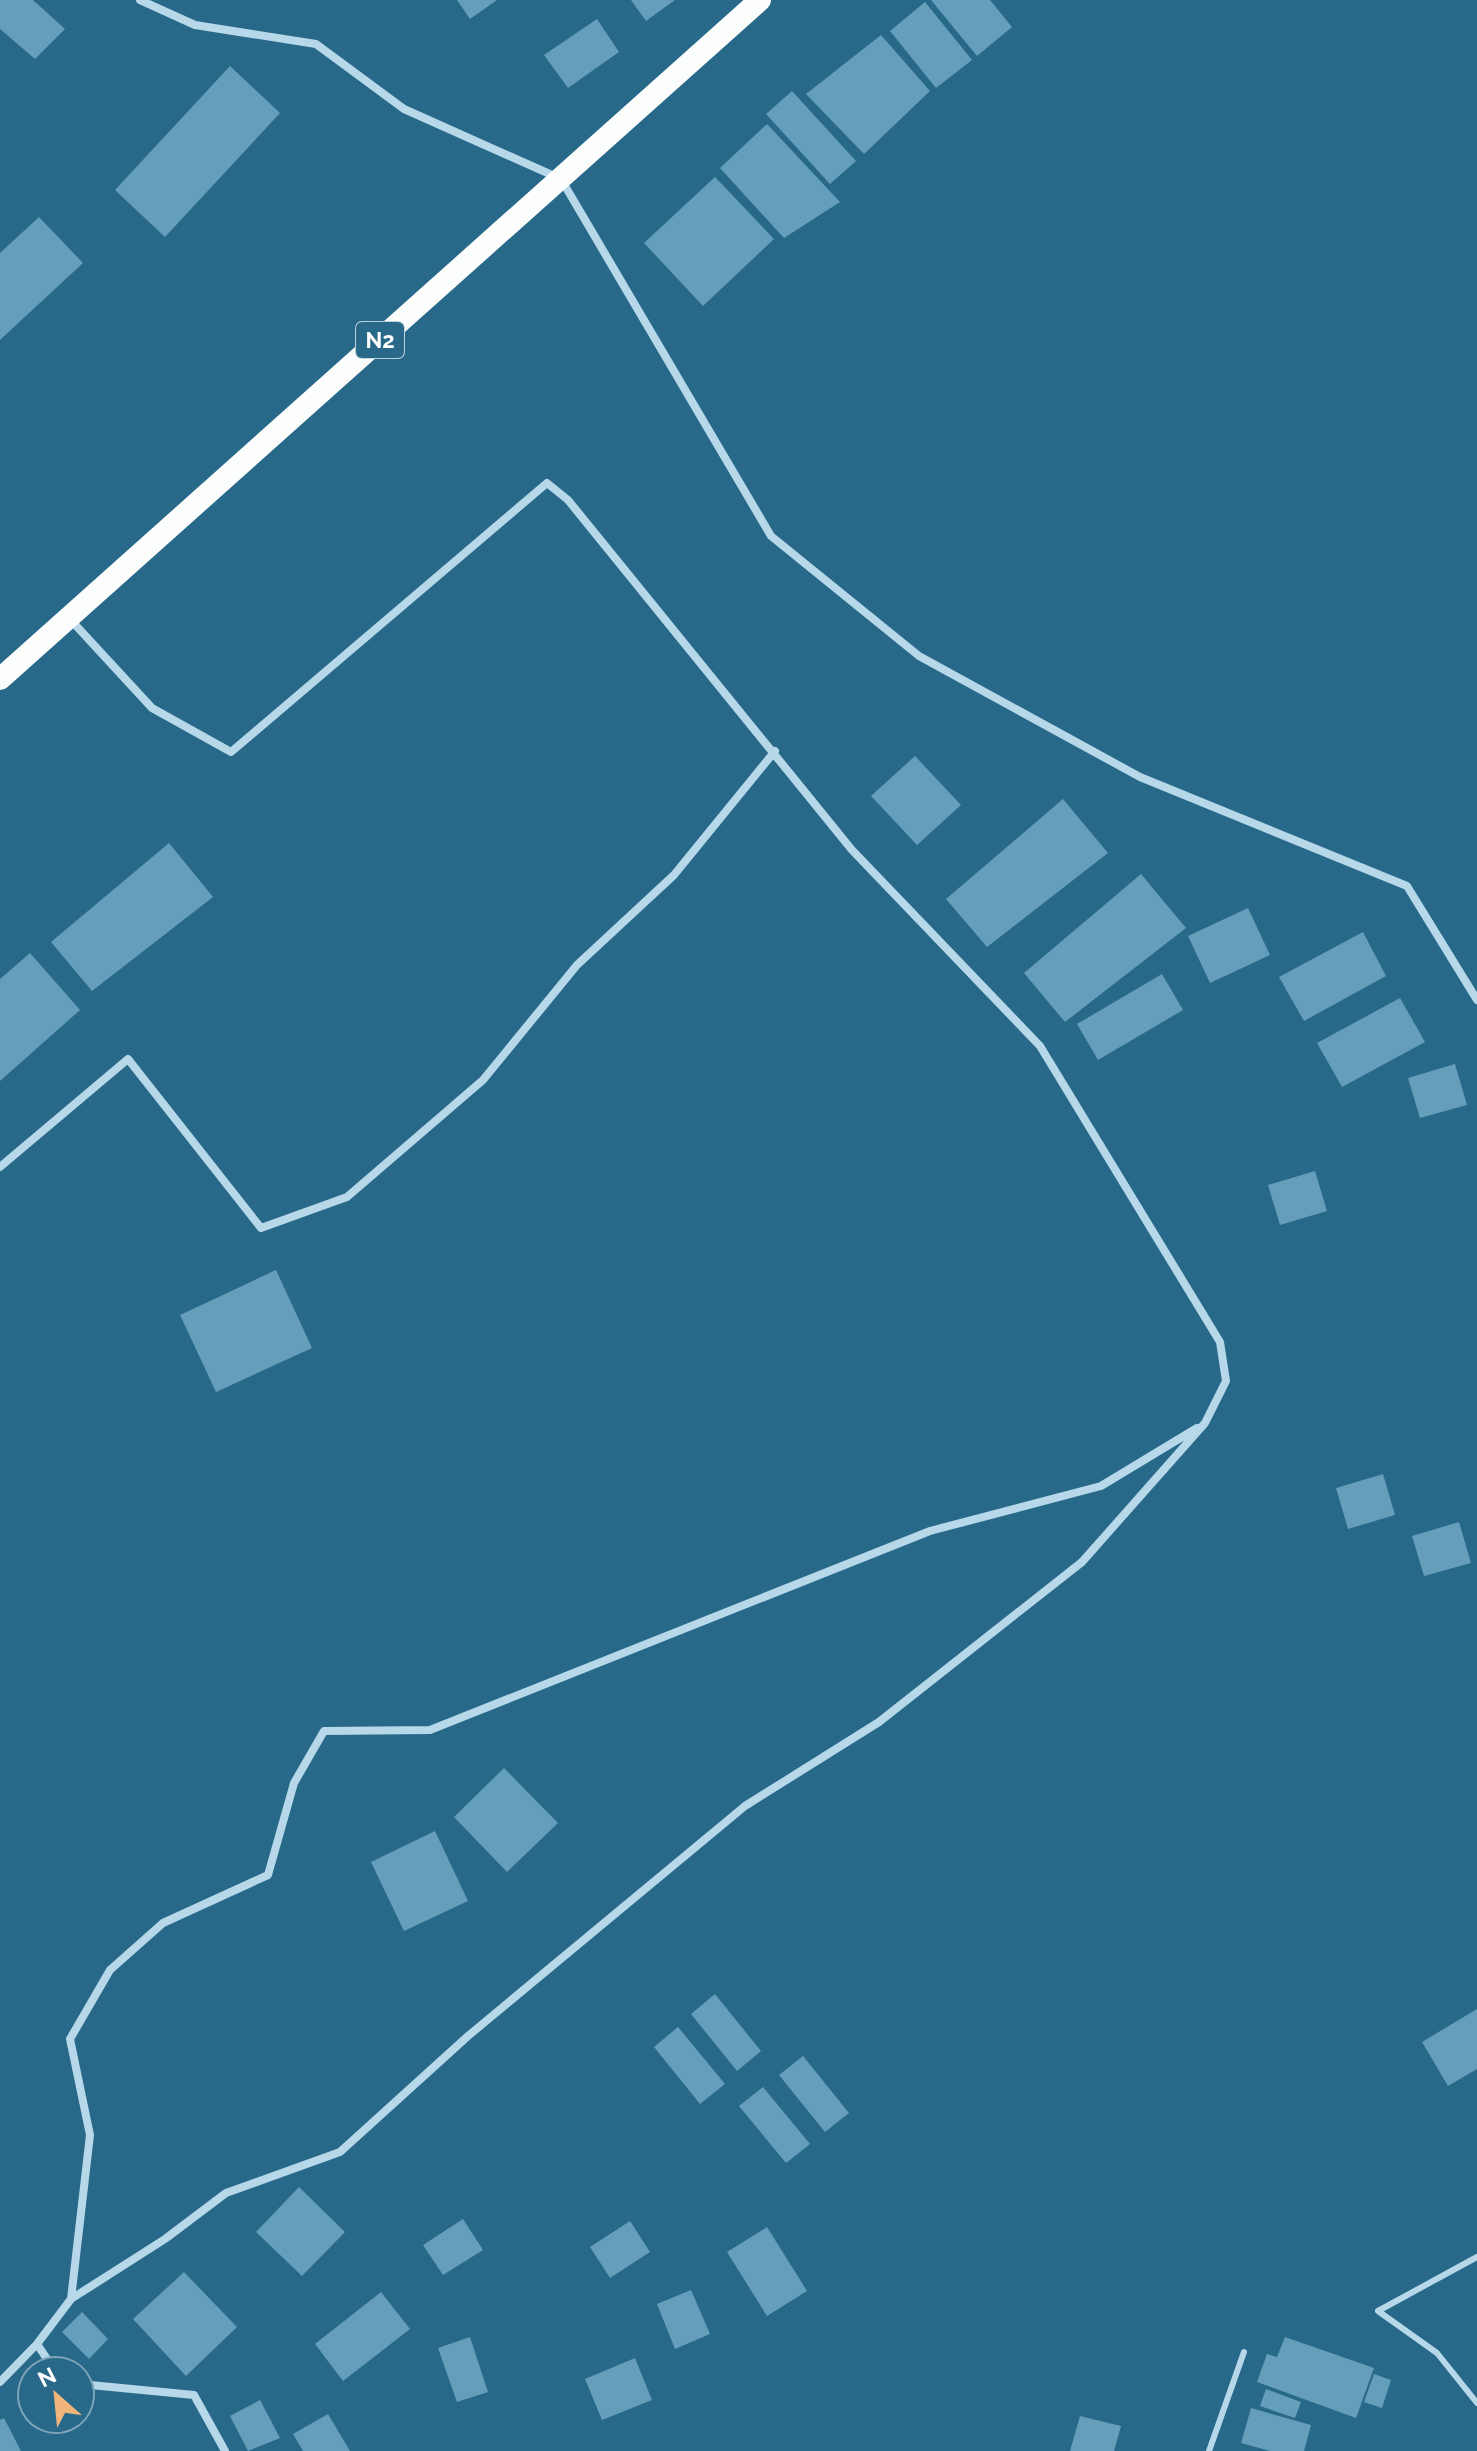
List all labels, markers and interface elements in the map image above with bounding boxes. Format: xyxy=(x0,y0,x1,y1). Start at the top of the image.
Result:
road number: N2 xyxy=(356,322,404,358)
north arrow xyxy=(16,2355,96,2435)
text: N xyxy=(34,2362,60,2393)

